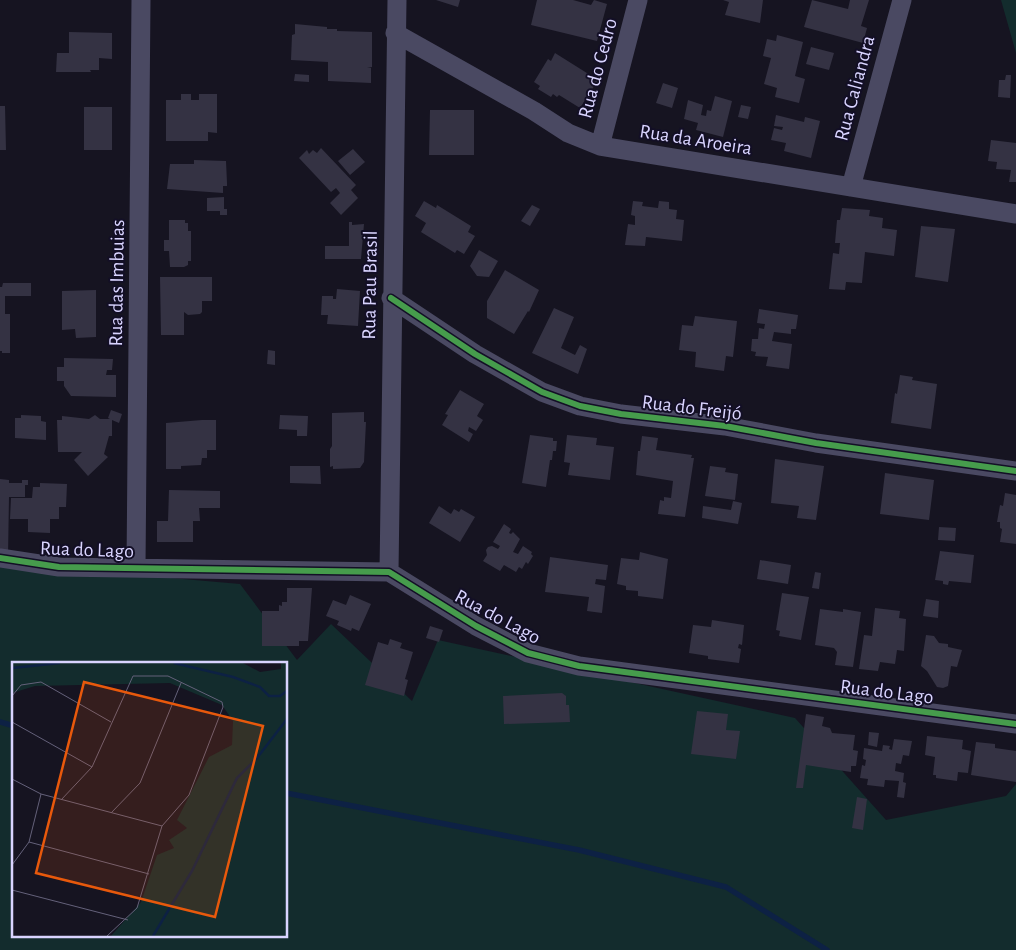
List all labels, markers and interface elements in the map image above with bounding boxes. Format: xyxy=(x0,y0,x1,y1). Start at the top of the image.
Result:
street label: Rua do Cedro xyxy=(575,16,621,120)
street label: Rua Caliandra xyxy=(831,33,879,143)
street label: Rua da Aroeira xyxy=(638,121,753,159)
street label: Rua das Imbuias xyxy=(106,219,128,347)
street label: Rua Pau Brasil xyxy=(359,230,381,340)
street label: Rua do Freijó xyxy=(641,392,743,424)
street label: Rua do Lago xyxy=(40,538,134,562)
street label: Rua do Lago xyxy=(451,586,544,648)
inset map xyxy=(12,662,288,938)
street label: Rua do Lago xyxy=(839,676,935,708)

